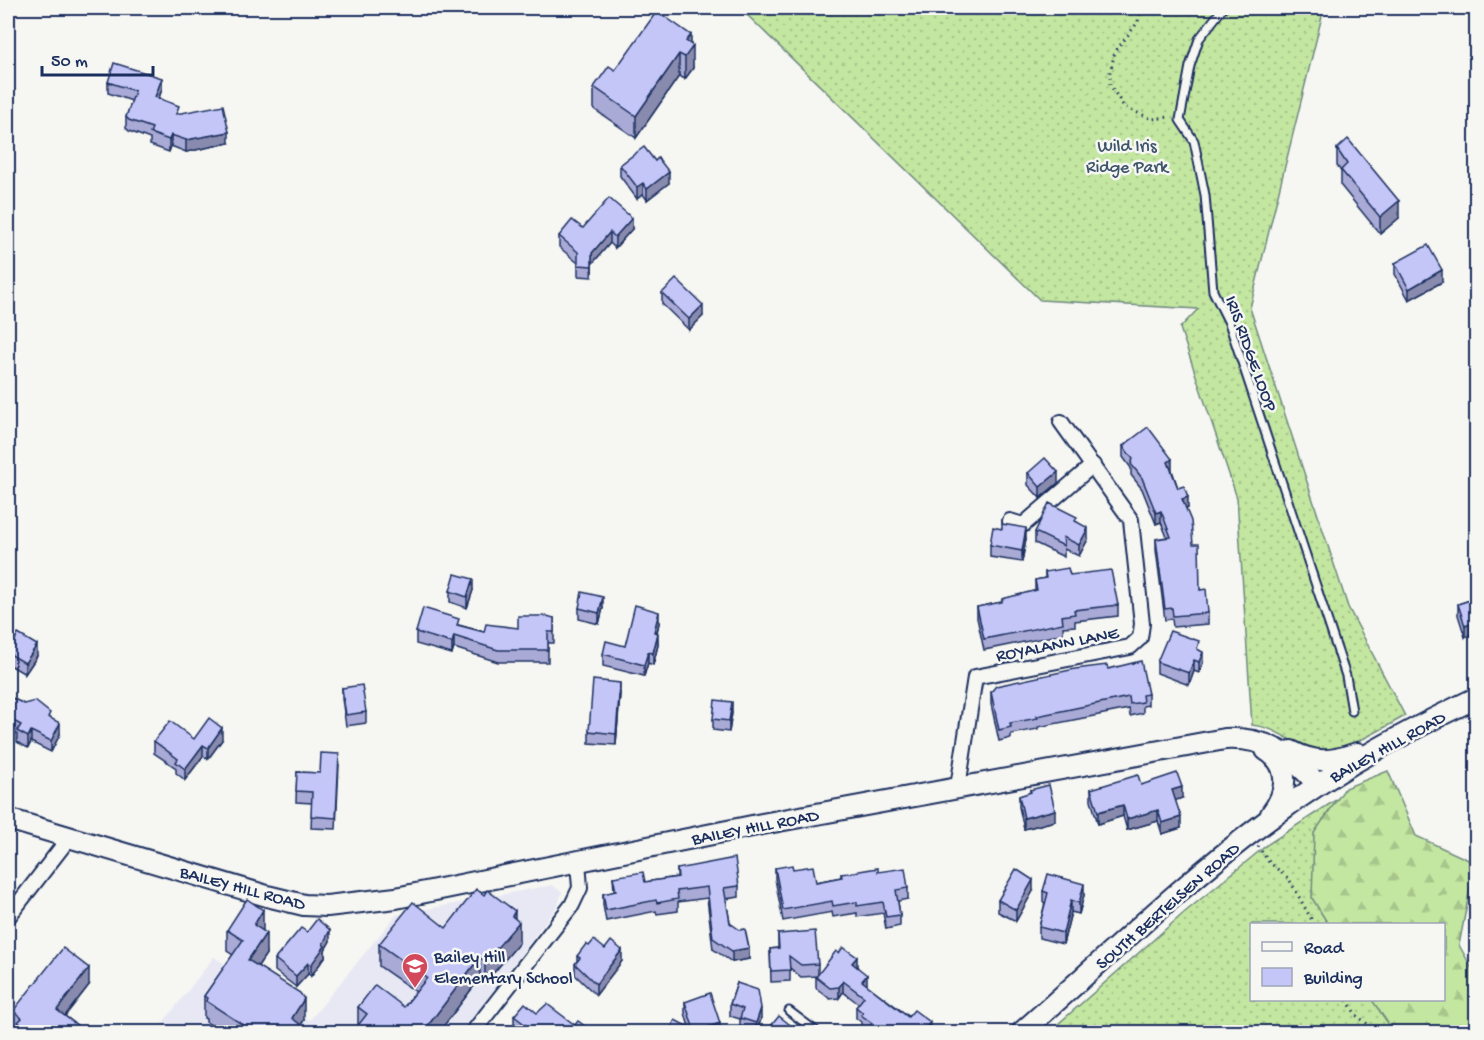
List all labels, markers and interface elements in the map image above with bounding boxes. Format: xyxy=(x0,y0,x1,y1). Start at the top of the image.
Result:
scale bar xyxy=(42,39,153,77)
text: 50 m xyxy=(51,52,88,73)
park label: Wild Iris Ridge Park xyxy=(1086,137,1170,179)
street label: IRIS RIDGE LOOP xyxy=(1219,293,1281,415)
street label: ROYALANN LANE xyxy=(994,623,1121,668)
street label: BAILEY HILL ROAD xyxy=(1326,708,1450,789)
street label: BAILEY HILL ROAD xyxy=(689,806,821,851)
street label: SOUTH BERTELSEN ROAD xyxy=(1092,838,1245,975)
street label: BAILEY HILL ROAD xyxy=(176,862,308,916)
legend xyxy=(1250,923,1445,1001)
text: Road xyxy=(1304,939,1345,960)
place label: Bailey Hill Elementary School xyxy=(433,948,573,990)
school or university icon: Bailey Hill Elementary School xyxy=(400,951,430,989)
text: Building xyxy=(1303,969,1363,990)

